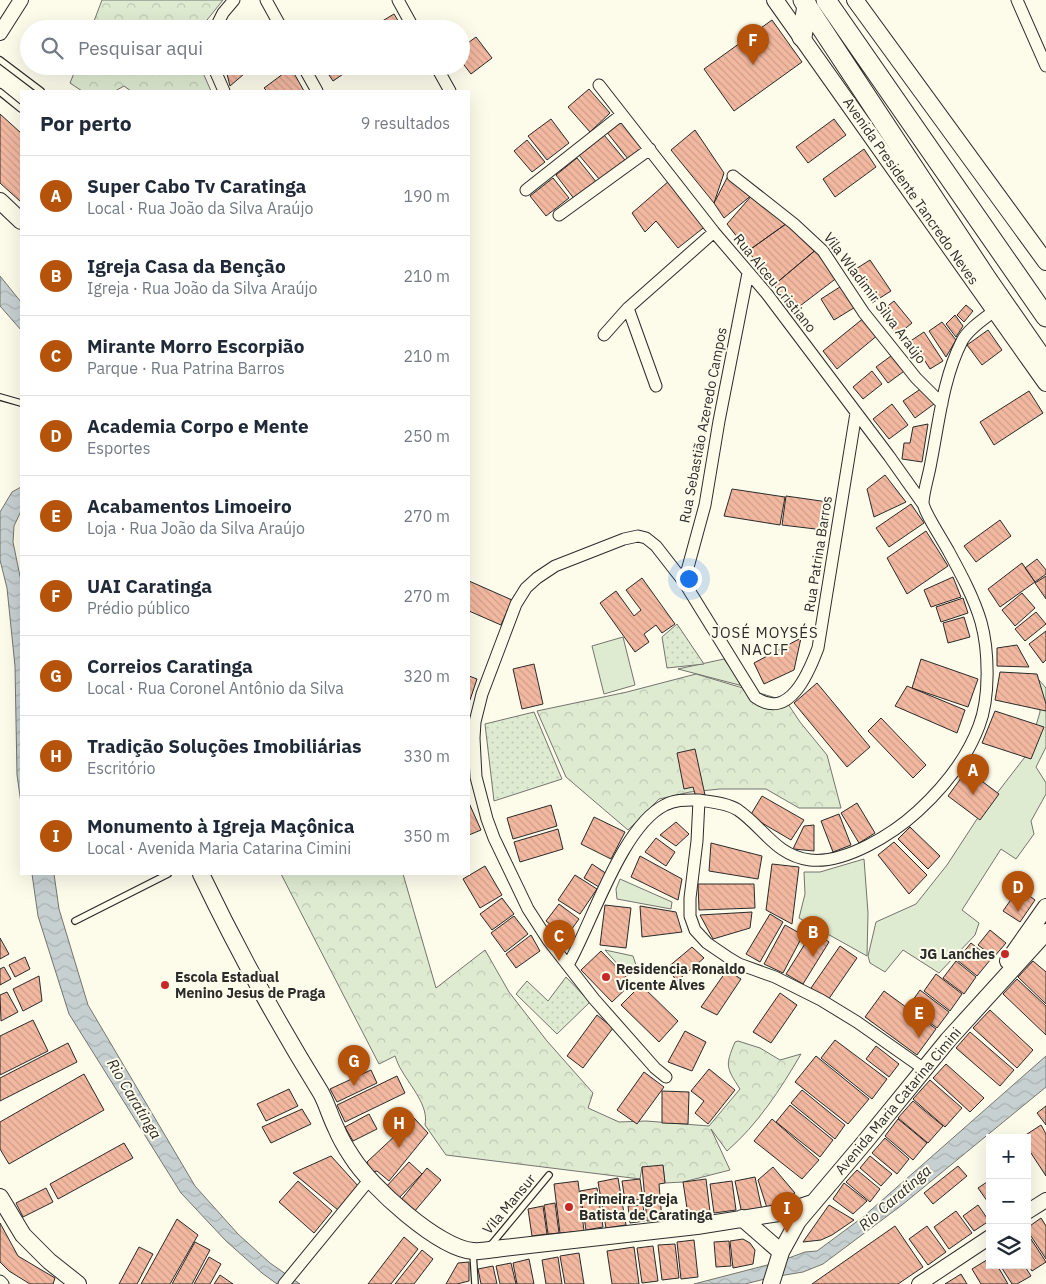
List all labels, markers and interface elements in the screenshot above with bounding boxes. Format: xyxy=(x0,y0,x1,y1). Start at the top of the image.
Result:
search box xyxy=(20,20,470,75)
pin: F xyxy=(737,24,769,65)
icon: search xyxy=(38,34,66,62)
text: Pesquisar aqui xyxy=(78,36,203,60)
street label: Avenida Presidente Tancredo Neves xyxy=(839,94,983,288)
text: Por perto xyxy=(40,109,132,137)
text: 9 resultados xyxy=(361,113,450,133)
text: Super Cabo Tv Caratinga xyxy=(87,174,306,198)
text: A xyxy=(51,186,61,206)
text: 190 m xyxy=(403,186,450,206)
text: Local · Rua João da Silva Araújo xyxy=(87,198,313,218)
street label: Vila Wladimir Silva Araújo xyxy=(820,229,930,367)
street label: Rua Alceu Cristiano xyxy=(730,230,821,336)
text: Igreja Casa da Benção xyxy=(87,254,286,278)
text: B xyxy=(51,266,61,286)
text: 210 m xyxy=(403,266,450,286)
text: Igreja · Rua João da Silva Araújo xyxy=(87,278,318,298)
street label: Rua Sebastião Azeredo Campos xyxy=(675,325,731,524)
text: Mirante Morro Escorpião xyxy=(87,334,304,358)
text: C xyxy=(51,346,61,366)
text: 210 m xyxy=(403,346,450,366)
text: Parque · Rua Patrina Barros xyxy=(87,358,285,378)
text: Academia Corpo e Mente xyxy=(87,414,309,438)
text: D xyxy=(50,426,62,446)
text: 250 m xyxy=(403,426,450,446)
text: Esportes xyxy=(87,438,150,458)
text: Acabamentos Limoeiro xyxy=(87,494,292,518)
street label: Rua Patrina Barros xyxy=(800,494,836,613)
text: E xyxy=(51,506,61,526)
text: 270 m xyxy=(403,506,450,526)
text: Loja · Rua João da Silva Araújo xyxy=(87,518,305,538)
your location xyxy=(676,566,702,592)
text: UAI Caratinga xyxy=(87,574,212,598)
text: F xyxy=(51,586,61,606)
text: 270 m xyxy=(403,586,450,606)
text: Prédio público xyxy=(87,598,190,618)
district label: JOSÉ MOYSÉS NACIF xyxy=(711,623,819,659)
text: Correios Caratinga xyxy=(87,654,253,678)
text: G xyxy=(50,666,62,686)
text: 320 m xyxy=(403,666,450,686)
text: Local · Rua Coronel Antônio da Silva xyxy=(87,678,344,698)
text: Tradição Soluções Imobiliárias xyxy=(87,734,362,758)
text: H xyxy=(50,746,62,766)
text: 330 m xyxy=(403,746,450,766)
pin: A xyxy=(957,754,989,795)
text: Escritório xyxy=(87,758,155,778)
text: Monumento à Igreja Maçônica xyxy=(87,814,355,838)
text: I xyxy=(53,826,59,846)
text: 350 m xyxy=(403,826,450,846)
text: Local · Avenida Maria Catarina Cimini xyxy=(87,838,351,858)
pin: D xyxy=(1002,871,1034,912)
pin: B xyxy=(797,916,829,957)
pin: C xyxy=(543,920,575,961)
place label: JG Lanches xyxy=(920,945,995,963)
marker: JG Lanches xyxy=(999,948,1011,960)
place label: Residencia Ronaldo Vicente Alves xyxy=(616,960,746,994)
place label: Escola Estadual Menino Jesus de Praga xyxy=(175,968,326,1002)
marker: Residencia Ronaldo Vicente Alves xyxy=(600,971,612,983)
marker: Escola Estadual Menino Jesus de Praga xyxy=(159,979,171,991)
pin: E xyxy=(903,997,935,1038)
street label: Avenida Maria Catarina Cimini xyxy=(831,1024,965,1178)
pin: G xyxy=(338,1045,370,1086)
water label: Rio Caratinga xyxy=(103,1055,166,1143)
pin: H xyxy=(383,1107,415,1148)
map controls xyxy=(986,1134,1031,1269)
button: + xyxy=(986,1134,1031,1179)
water label: Rio Caratinga xyxy=(854,1161,935,1234)
street label: Vila Mansur xyxy=(479,1170,539,1238)
button: − xyxy=(986,1179,1031,1224)
place label: Primeira Igreja Batista de Caratinga xyxy=(579,1190,713,1224)
pin: I xyxy=(771,1192,803,1233)
marker: Primeira Igreja Batista de Caratinga xyxy=(563,1201,575,1213)
button: layers xyxy=(986,1224,1031,1269)

